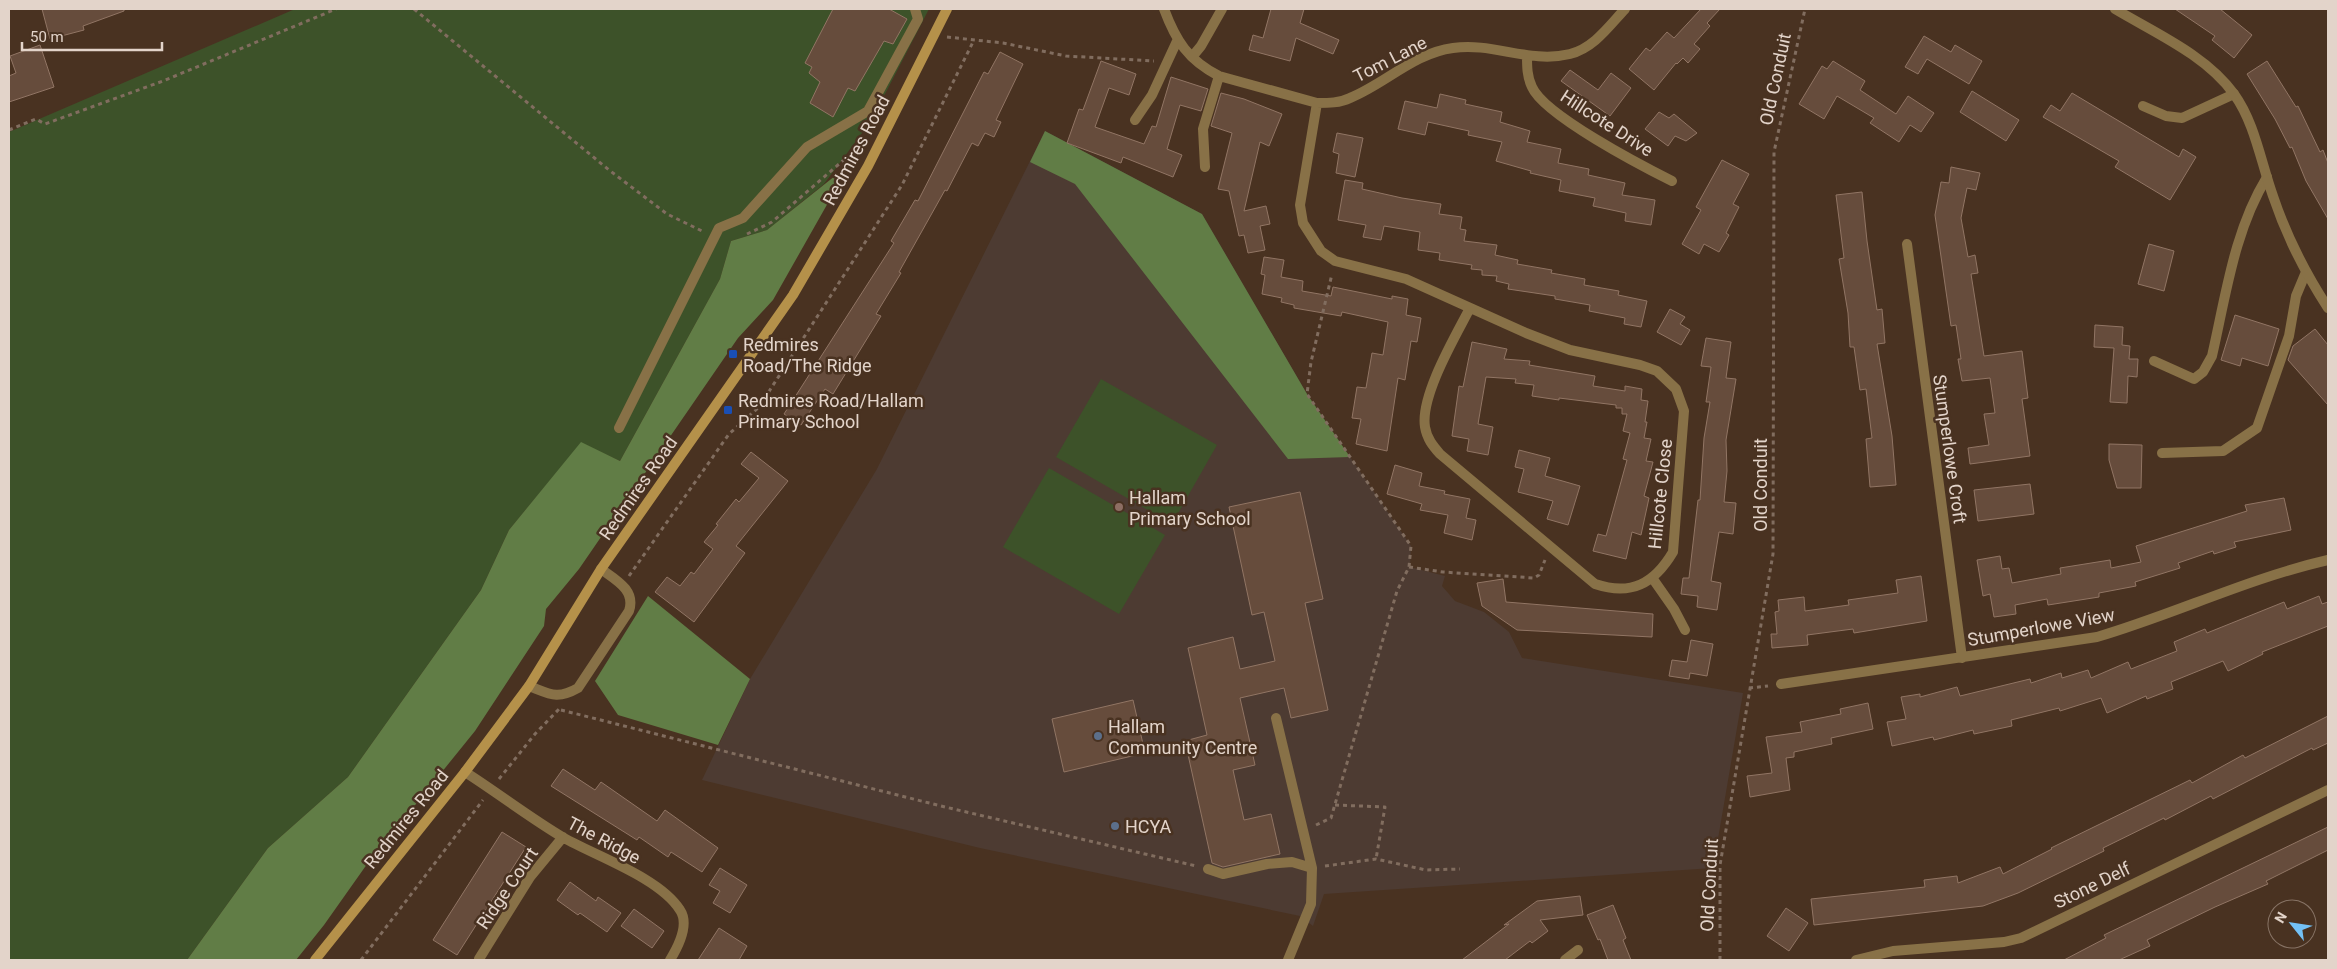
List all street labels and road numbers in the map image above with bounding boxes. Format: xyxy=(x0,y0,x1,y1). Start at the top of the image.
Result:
street label: Old Conduit xyxy=(1755,31,1795,127)
street label: Tom Lane xyxy=(1350,32,1430,86)
street label: Hillcote Drive xyxy=(1557,85,1657,161)
street label: Redmires Road xyxy=(818,91,894,209)
street label: Stumperlowe Croft xyxy=(1929,373,1971,525)
street label: Redmires Road xyxy=(595,432,681,544)
street label: Hillcote Close xyxy=(1644,438,1676,550)
street label: Old Conduit xyxy=(1750,438,1771,532)
street label: Stumperlowe View xyxy=(1966,604,2117,650)
street label: Redmires Road xyxy=(360,765,452,873)
street label: The Ridge xyxy=(564,812,644,868)
street label: Old Conduit xyxy=(1696,838,1722,932)
street label: Ridge Court xyxy=(472,843,542,933)
street label: Stone Delf xyxy=(2050,857,2134,913)

